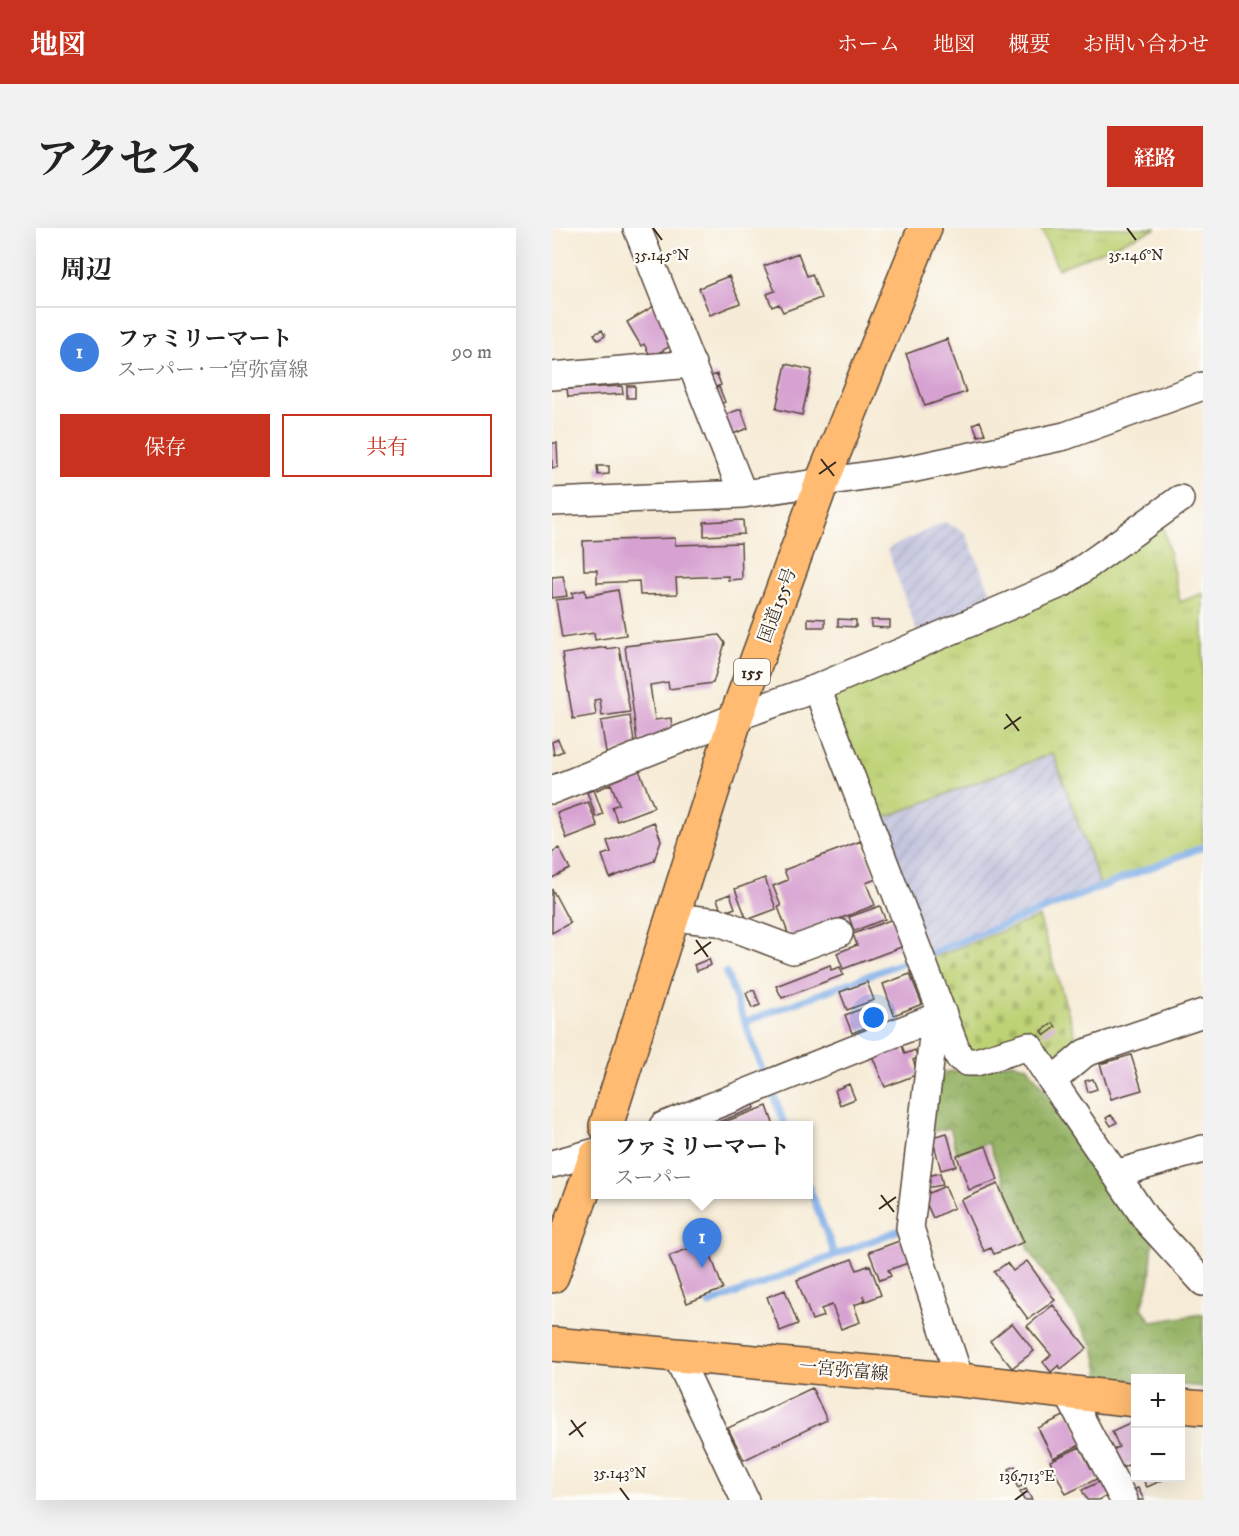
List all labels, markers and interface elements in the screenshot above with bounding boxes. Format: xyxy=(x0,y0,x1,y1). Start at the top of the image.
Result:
text: 地図 xyxy=(30,28,86,63)
text: ホーム xyxy=(837,32,900,58)
text: 地図 xyxy=(933,32,975,58)
text: 概要 xyxy=(1008,32,1050,58)
text: お問い合わせ xyxy=(1083,32,1209,58)
button: 経路 xyxy=(1107,126,1203,187)
text: アクセス xyxy=(36,135,203,187)
text: 35.145°N xyxy=(635,246,689,265)
text: 35.146°N xyxy=(1108,246,1164,265)
text: 周辺 xyxy=(60,254,112,287)
text: ファミリーマート xyxy=(117,326,293,353)
text: 1 xyxy=(76,340,83,365)
text: 90 m xyxy=(452,340,492,365)
text: スーパー · 一宮弥富線 xyxy=(117,358,308,383)
button: 保存 xyxy=(60,414,270,477)
button: 共有 xyxy=(282,414,492,477)
street label: 国道155号 xyxy=(754,565,802,646)
road number: 155 xyxy=(734,659,770,685)
your location xyxy=(859,1003,888,1032)
popup xyxy=(591,1121,813,1199)
text: ファミリーマート xyxy=(614,1134,790,1161)
text: スーパー xyxy=(614,1166,692,1191)
pin: 1 xyxy=(682,1218,722,1268)
street label: 一宮弥富線 xyxy=(798,1356,890,1386)
map controls xyxy=(1131,1374,1185,1482)
button: + xyxy=(1131,1374,1185,1428)
button: − xyxy=(1131,1428,1185,1482)
text: 35.143°N xyxy=(594,1464,647,1483)
text: 136.713°E xyxy=(999,1467,1055,1486)

